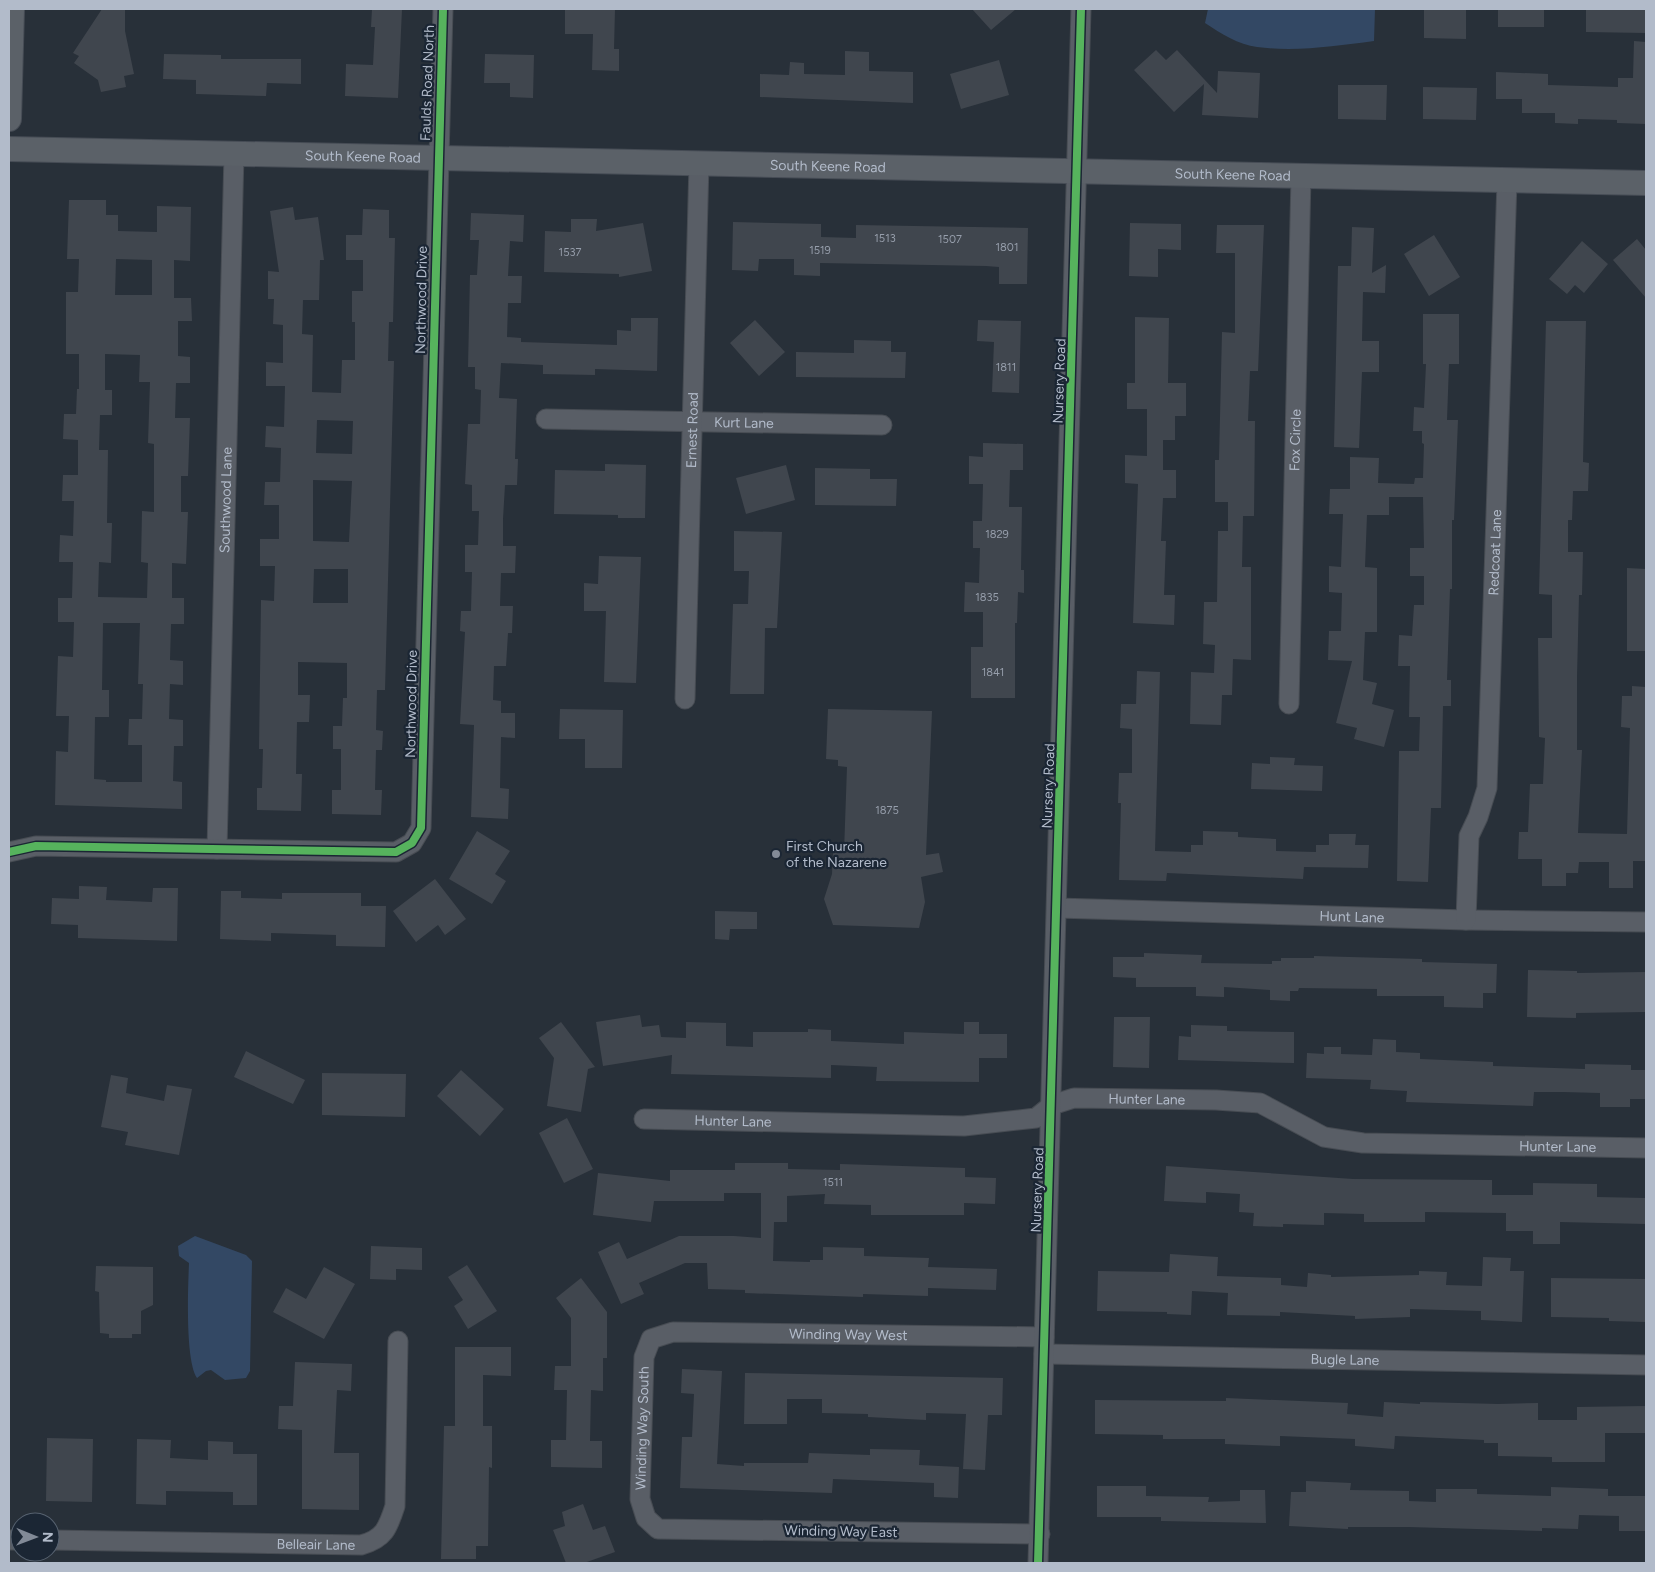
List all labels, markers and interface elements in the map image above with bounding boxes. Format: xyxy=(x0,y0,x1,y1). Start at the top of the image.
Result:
street label: Faulds Road North xyxy=(417,24,438,141)
street label: South Keene Road xyxy=(305,147,421,167)
street label: South Keene Road xyxy=(770,157,886,176)
street label: South Keene Road xyxy=(1175,165,1291,185)
house number: 1513 xyxy=(874,232,896,245)
house number: 1507 xyxy=(938,233,962,246)
house number: 1801 xyxy=(996,241,1018,254)
house number: 1519 xyxy=(809,244,831,257)
street label: Northwood Drive xyxy=(412,246,431,354)
house number: 1537 xyxy=(559,246,581,259)
street label: Nursery Road xyxy=(1050,338,1069,424)
house number: 1811 xyxy=(996,361,1016,374)
street label: Ernest Road xyxy=(683,392,702,468)
street label: Fox Circle xyxy=(1286,408,1305,471)
street label: Kurt Lane xyxy=(714,414,774,432)
street label: Southwood Lane xyxy=(216,446,236,553)
street label: Redcoat Lane xyxy=(1485,509,1505,596)
house number: 1829 xyxy=(985,528,1009,541)
house number: 1835 xyxy=(975,591,999,604)
street label: Northwood Drive xyxy=(402,650,421,758)
house number: 1841 xyxy=(982,666,1004,679)
street label: Nursery Road xyxy=(1039,743,1058,829)
house number: 1875 xyxy=(875,804,899,817)
place label: First Church of the Nazarene xyxy=(786,838,887,871)
marker: First Church of the Nazarene xyxy=(770,848,782,860)
street label: Hunt Lane xyxy=(1319,908,1385,927)
street label: Hunter Lane xyxy=(1108,1090,1186,1109)
street label: Hunter Lane xyxy=(694,1112,772,1131)
street label: Hunter Lane xyxy=(1519,1138,1597,1156)
street label: Nursery Road xyxy=(1028,1147,1047,1233)
house number: 1511 xyxy=(823,1176,843,1189)
street label: Winding Way West xyxy=(789,1326,908,1344)
street label: Bugle Lane xyxy=(1310,1351,1380,1369)
street label: Winding Way South xyxy=(632,1366,653,1490)
north arrow xyxy=(10,1512,60,1562)
street label: Winding Way East xyxy=(784,1522,898,1541)
text: N xyxy=(39,1532,56,1543)
street label: Belleair Lane xyxy=(277,1536,356,1554)

